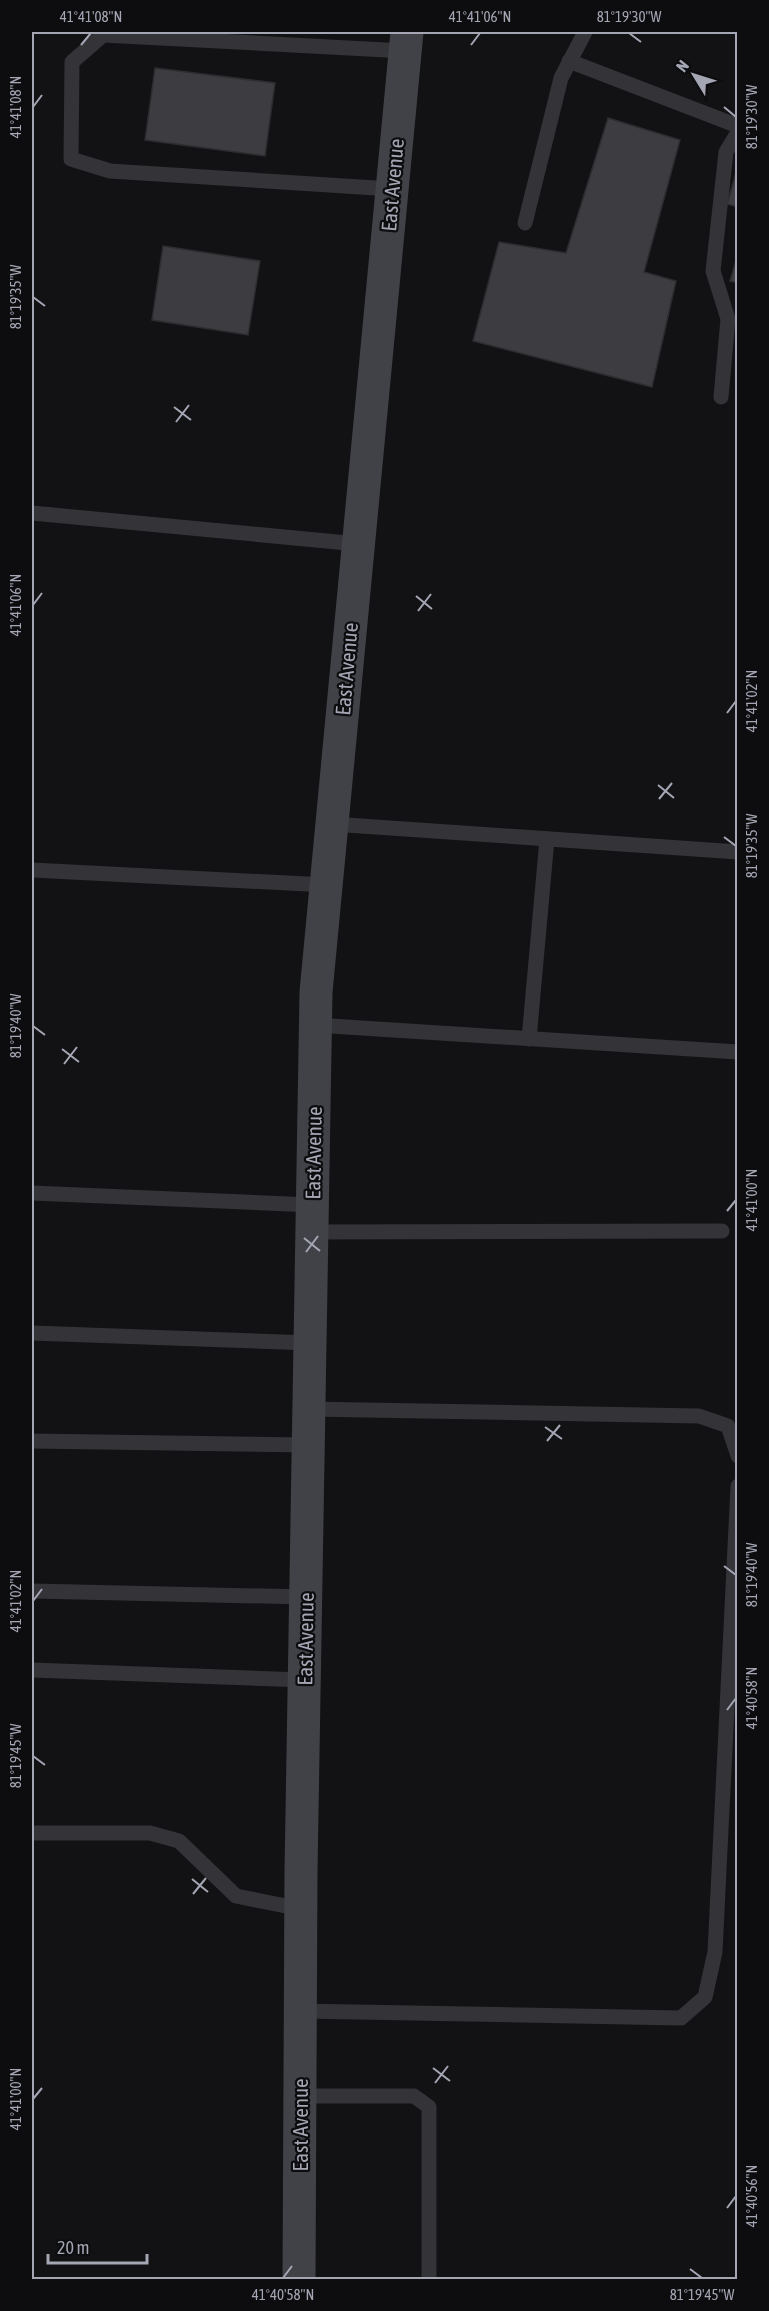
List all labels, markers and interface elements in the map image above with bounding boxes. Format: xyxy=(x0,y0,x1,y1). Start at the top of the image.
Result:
text: 41°41'08"N xyxy=(60,8,122,25)
text: 41°41'06"N xyxy=(449,8,511,25)
text: 81°19'30"W xyxy=(597,8,661,25)
north arrow xyxy=(664,45,724,105)
text: N xyxy=(672,56,692,75)
text: 41°41'08"N xyxy=(7,76,24,138)
text: 81°19'30"W xyxy=(743,85,760,149)
street label: East Avenue xyxy=(376,138,408,232)
text: 81°19'35"W xyxy=(7,265,24,329)
text: 41°41'06"N xyxy=(7,574,24,636)
street label: East Avenue xyxy=(330,622,362,716)
text: 41°41'02"N xyxy=(743,670,760,732)
text: 81°19'35"W xyxy=(743,814,760,878)
text: 81°19'40"W xyxy=(7,994,24,1058)
street label: East Avenue xyxy=(300,1106,326,1200)
text: 41°41'00"N xyxy=(743,1169,760,1231)
text: 81°19'40"W xyxy=(743,1543,760,1607)
text: 41°41'02"N xyxy=(7,1570,24,1632)
street label: East Avenue xyxy=(292,1592,318,1686)
text: 41°40'58"N xyxy=(743,1667,760,1729)
text: 81°19'45"W xyxy=(7,1724,24,1788)
text: 41°41'00"N xyxy=(7,2068,24,2130)
street label: East Avenue xyxy=(288,2078,312,2172)
text: 41°40'56"N xyxy=(743,2165,760,2227)
scale bar xyxy=(48,2227,147,2265)
text: 20 m xyxy=(57,2237,89,2258)
text: 41°40'58"N xyxy=(252,2286,314,2303)
text: 81°19'45"W xyxy=(670,2286,734,2303)

